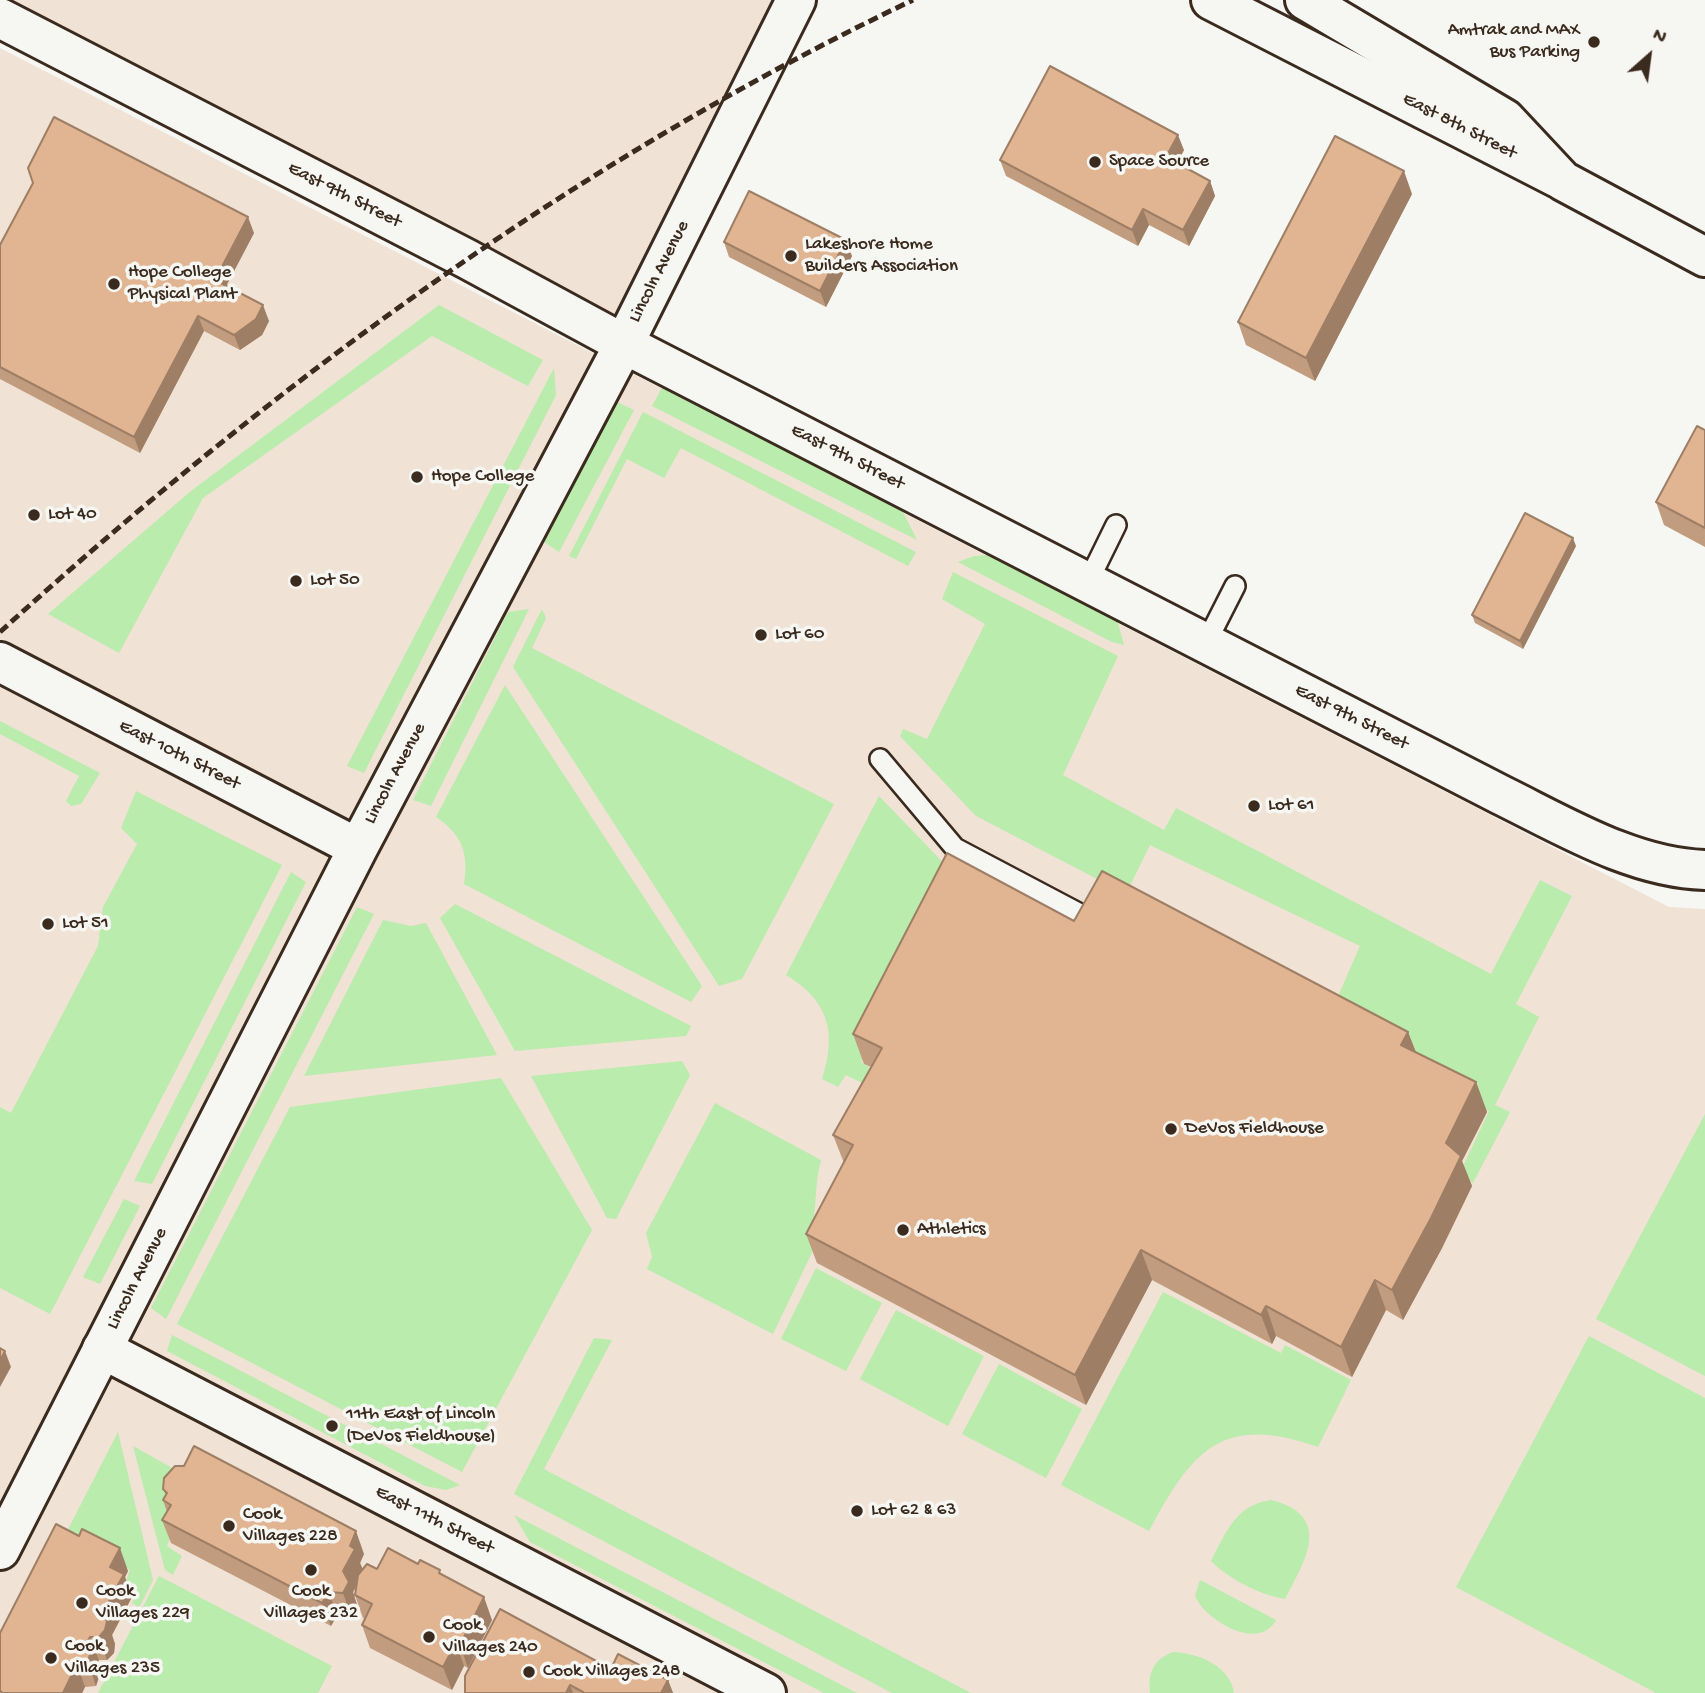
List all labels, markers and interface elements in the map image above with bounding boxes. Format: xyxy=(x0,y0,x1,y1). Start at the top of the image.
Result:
place label: Amtrak and MAX Bus Parking xyxy=(1448,20,1580,64)
north arrow xyxy=(1614,21,1684,91)
text: N xyxy=(1648,24,1670,50)
marker: Amtrak and MAX Bus Parking xyxy=(1586,34,1602,50)
street label: East 8th Street xyxy=(1398,88,1520,166)
place label: Space Source xyxy=(1109,151,1209,173)
marker: Space Source xyxy=(1087,154,1103,170)
street label: East 9th Street xyxy=(283,158,405,234)
street label: Lincoln Avenue xyxy=(625,217,695,327)
place label: Lakeshore Home Builders Association xyxy=(805,234,958,278)
marker: Lakeshore Home Builders Association xyxy=(783,248,799,264)
place label: Hope College Physical Plant xyxy=(128,262,237,306)
marker: Hope College Physical Plant xyxy=(106,276,122,292)
street label: East 9th Street xyxy=(786,420,908,496)
place label: Hope College xyxy=(431,466,534,488)
marker: Hope College xyxy=(409,469,425,485)
place label: Lot 40 xyxy=(48,504,97,526)
marker: Lot 40 xyxy=(26,507,42,523)
place label: Lot 50 xyxy=(310,570,360,592)
marker: Lot 50 xyxy=(288,573,304,589)
place label: Lot 60 xyxy=(775,624,824,646)
marker: Lot 60 xyxy=(753,627,769,643)
street label: East 9th Street xyxy=(1290,680,1412,756)
street label: East 10th Street xyxy=(114,716,244,796)
street label: Lincoln Avenue xyxy=(360,720,432,828)
place label: Lot 61 xyxy=(1268,795,1314,817)
marker: Lot 61 xyxy=(1246,798,1262,814)
place label: Lot 51 xyxy=(62,913,109,935)
marker: Lot 51 xyxy=(40,916,56,932)
place label: DeVos Fieldhouse xyxy=(1185,1118,1324,1140)
marker: DeVos Fieldhouse xyxy=(1163,1121,1179,1137)
place label: Athletics xyxy=(917,1219,985,1241)
marker: Athletics xyxy=(895,1222,911,1238)
street label: Lincoln Avenue xyxy=(103,1224,173,1334)
place label: 11th East of Lincoln (DeVos Fieldhouse) xyxy=(346,1404,496,1448)
marker: 11th East of Lincoln (DeVos Fieldhouse) xyxy=(324,1418,340,1434)
street label: East 11th Street xyxy=(371,1481,497,1561)
place label: Lot 62 & 63 xyxy=(871,1500,956,1522)
marker: Lot 62 & 63 xyxy=(849,1503,865,1519)
place label: Cook Villages 228 xyxy=(243,1504,338,1548)
marker: Cook Villages 228 xyxy=(221,1518,237,1534)
marker: Cook Villages 232 xyxy=(303,1562,319,1578)
place label: Cook Villages 229 xyxy=(96,1581,190,1625)
place label: Cook Villages 232 xyxy=(264,1581,358,1625)
marker: Cook Villages 229 xyxy=(74,1595,90,1611)
place label: Cook Villages 240 xyxy=(443,1615,538,1659)
marker: Cook Villages 240 xyxy=(421,1629,437,1645)
place label: Cook Villages 235 xyxy=(65,1636,160,1680)
marker: Cook Villages 235 xyxy=(43,1650,59,1666)
place label: Cook Villages 248 xyxy=(543,1661,680,1683)
marker: Cook Villages 248 xyxy=(521,1664,537,1680)

